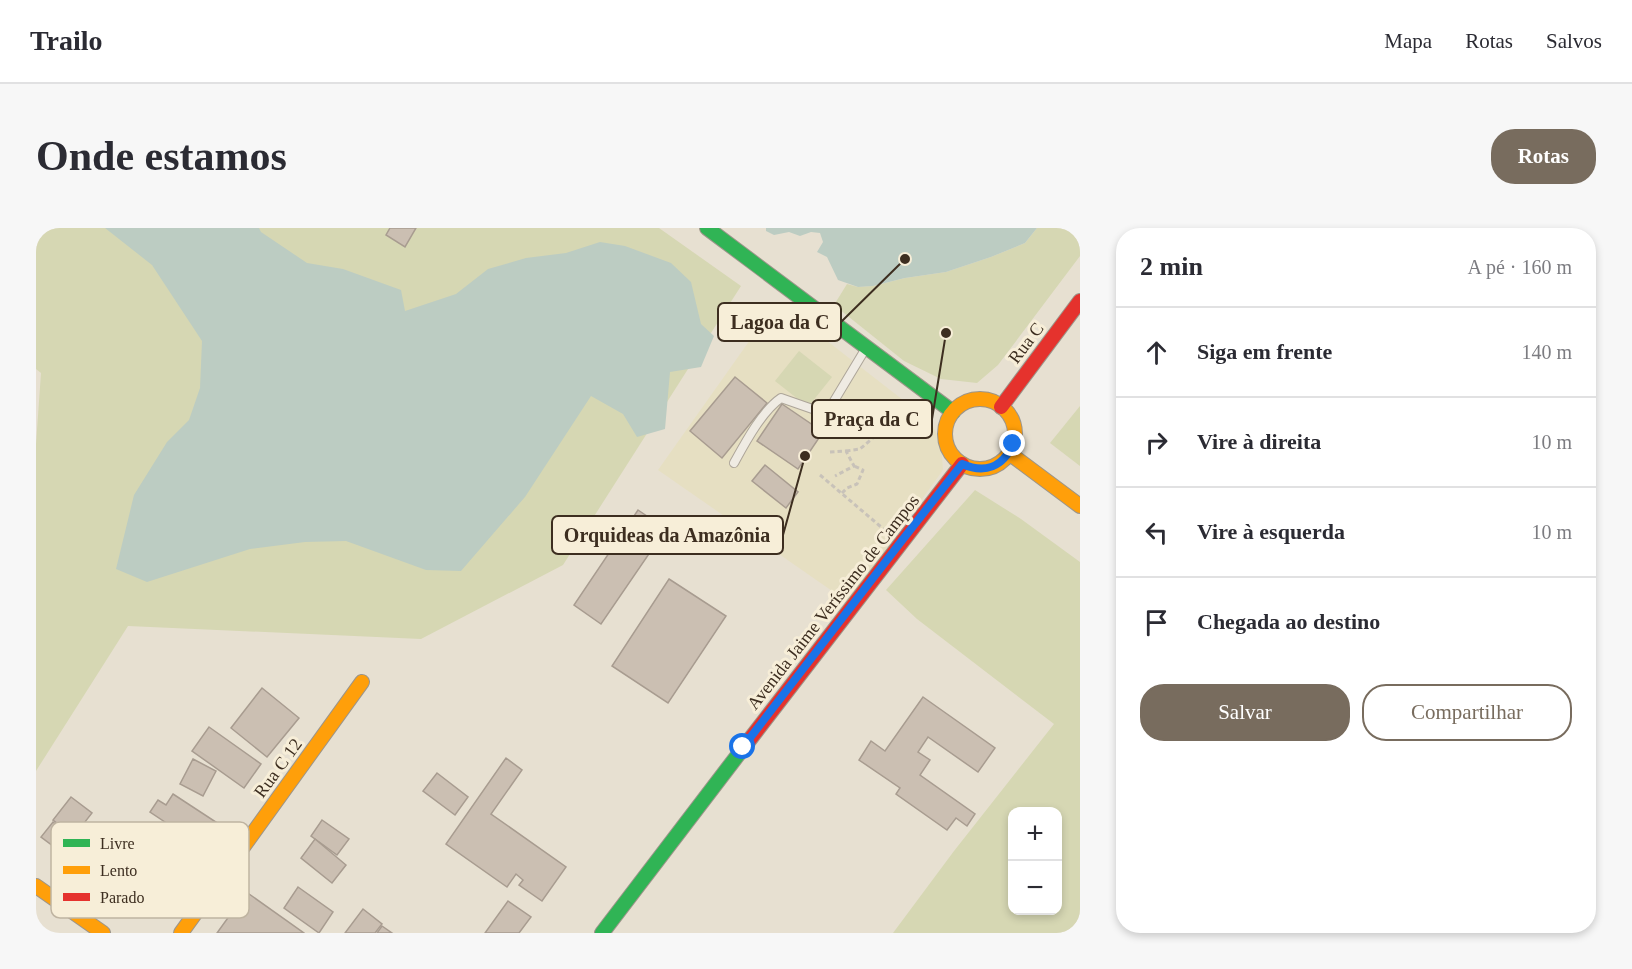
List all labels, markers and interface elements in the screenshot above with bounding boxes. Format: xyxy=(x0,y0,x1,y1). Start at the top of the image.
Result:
text: Trailo xyxy=(30,25,103,56)
text: Mapa xyxy=(1384,29,1432,53)
text: Rotas xyxy=(1465,29,1513,53)
text: Salvos xyxy=(1546,29,1602,53)
button: Rotas xyxy=(1491,129,1596,184)
text: Onde estamos xyxy=(36,133,287,179)
text: 2 min xyxy=(1140,252,1203,281)
text: A pé · 160 m xyxy=(1468,256,1572,278)
callout: Lagoa da C xyxy=(718,303,841,341)
text: Lagoa da C xyxy=(731,311,829,334)
street label: Rua C xyxy=(1004,319,1048,367)
icon: ahead xyxy=(1140,336,1173,369)
text: Siga em frente xyxy=(1197,339,1332,364)
text: 140 m xyxy=(1521,341,1572,363)
callout: Praça da C xyxy=(812,400,932,438)
text: Praça da C xyxy=(824,408,920,431)
icon: right xyxy=(1140,426,1173,459)
text: Vire à direita xyxy=(1197,429,1321,454)
route end xyxy=(999,430,1025,456)
text: 10 m xyxy=(1531,431,1572,453)
street label: Avenida Jaime Veríssimo de Campos xyxy=(743,491,923,713)
callout: Orquideas da Amazônia xyxy=(552,516,783,554)
icon: left xyxy=(1140,516,1173,549)
text: Vire à esquerda xyxy=(1197,519,1345,544)
text: 10 m xyxy=(1531,521,1572,543)
text: Orquideas da Amazônia xyxy=(564,524,770,547)
icon: arrive xyxy=(1140,606,1173,639)
text: Chegada ao destino xyxy=(1197,609,1380,634)
button: Salvar xyxy=(1140,684,1350,741)
button: Compartilhar xyxy=(1362,684,1572,741)
route start xyxy=(729,733,755,759)
street label: Rua C 12 xyxy=(250,735,306,801)
map controls xyxy=(1008,807,1062,915)
button: + xyxy=(1008,807,1062,861)
legend xyxy=(51,822,249,918)
text: Livre xyxy=(100,835,135,852)
button: − xyxy=(1008,861,1062,915)
text: Lento xyxy=(100,862,137,879)
text: Parado xyxy=(100,889,144,906)

